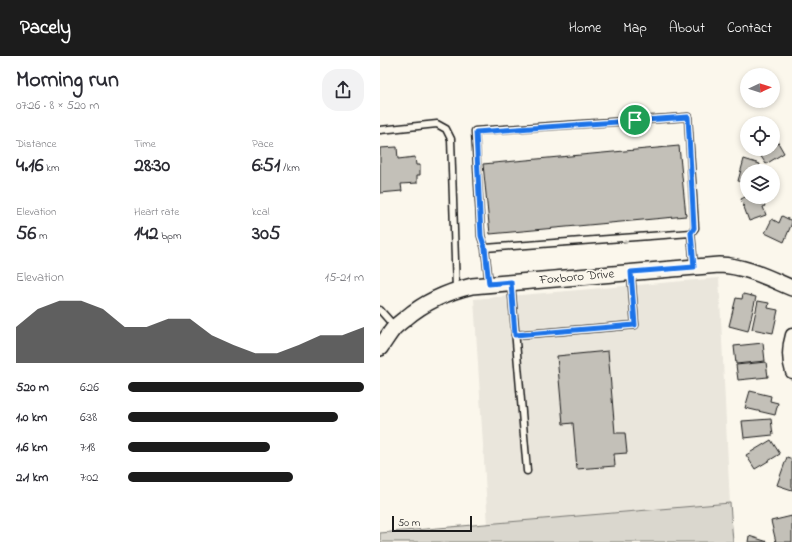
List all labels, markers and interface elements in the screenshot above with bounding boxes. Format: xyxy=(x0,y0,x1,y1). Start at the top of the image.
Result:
text: Pacely xyxy=(20,15,71,42)
text: Home xyxy=(569,18,601,39)
text: Map xyxy=(623,18,647,39)
text: About xyxy=(669,18,705,39)
text: Contact xyxy=(727,18,772,39)
text: Morning run xyxy=(16,65,119,97)
north arrow xyxy=(740,68,780,108)
map controls xyxy=(740,68,780,204)
button: share xyxy=(322,69,364,111)
text: 07:26 · 8 × 520 m xyxy=(16,96,99,115)
pin xyxy=(618,103,652,137)
icon: arrive xyxy=(624,109,646,131)
button: locate xyxy=(740,116,780,156)
text: Distance xyxy=(16,136,57,152)
text: Time xyxy=(134,136,156,152)
text: Pace xyxy=(252,136,273,152)
text: 4.16 xyxy=(16,152,43,181)
text: 28:30 xyxy=(134,152,170,181)
text: 6:51 xyxy=(252,152,280,181)
text: km xyxy=(43,160,60,176)
text: /km xyxy=(280,160,300,176)
button: layers xyxy=(740,164,780,204)
text: Elevation xyxy=(16,204,56,220)
text: Heart rate xyxy=(134,204,179,220)
text: kcal xyxy=(252,204,270,220)
text: 56 xyxy=(16,220,36,249)
text: 142 xyxy=(134,220,159,249)
text: 305 xyxy=(252,220,280,249)
text: m xyxy=(36,228,48,244)
text: bpm xyxy=(159,228,182,244)
street label: Foxboro Drive xyxy=(538,264,615,290)
text: Elevation xyxy=(16,268,64,287)
text: 15–21 m xyxy=(325,268,364,287)
text: 520 m xyxy=(16,378,49,397)
text: 6:26 xyxy=(80,378,99,397)
text: 1.0 km xyxy=(16,408,47,427)
text: 6:38 xyxy=(80,408,97,427)
text: 1.6 km xyxy=(16,438,48,457)
text: 7:18 xyxy=(80,438,95,457)
text: 2.1 km xyxy=(16,468,48,487)
text: 7:02 xyxy=(80,468,99,487)
scale bar xyxy=(392,514,472,533)
text: 50 m xyxy=(398,515,420,531)

